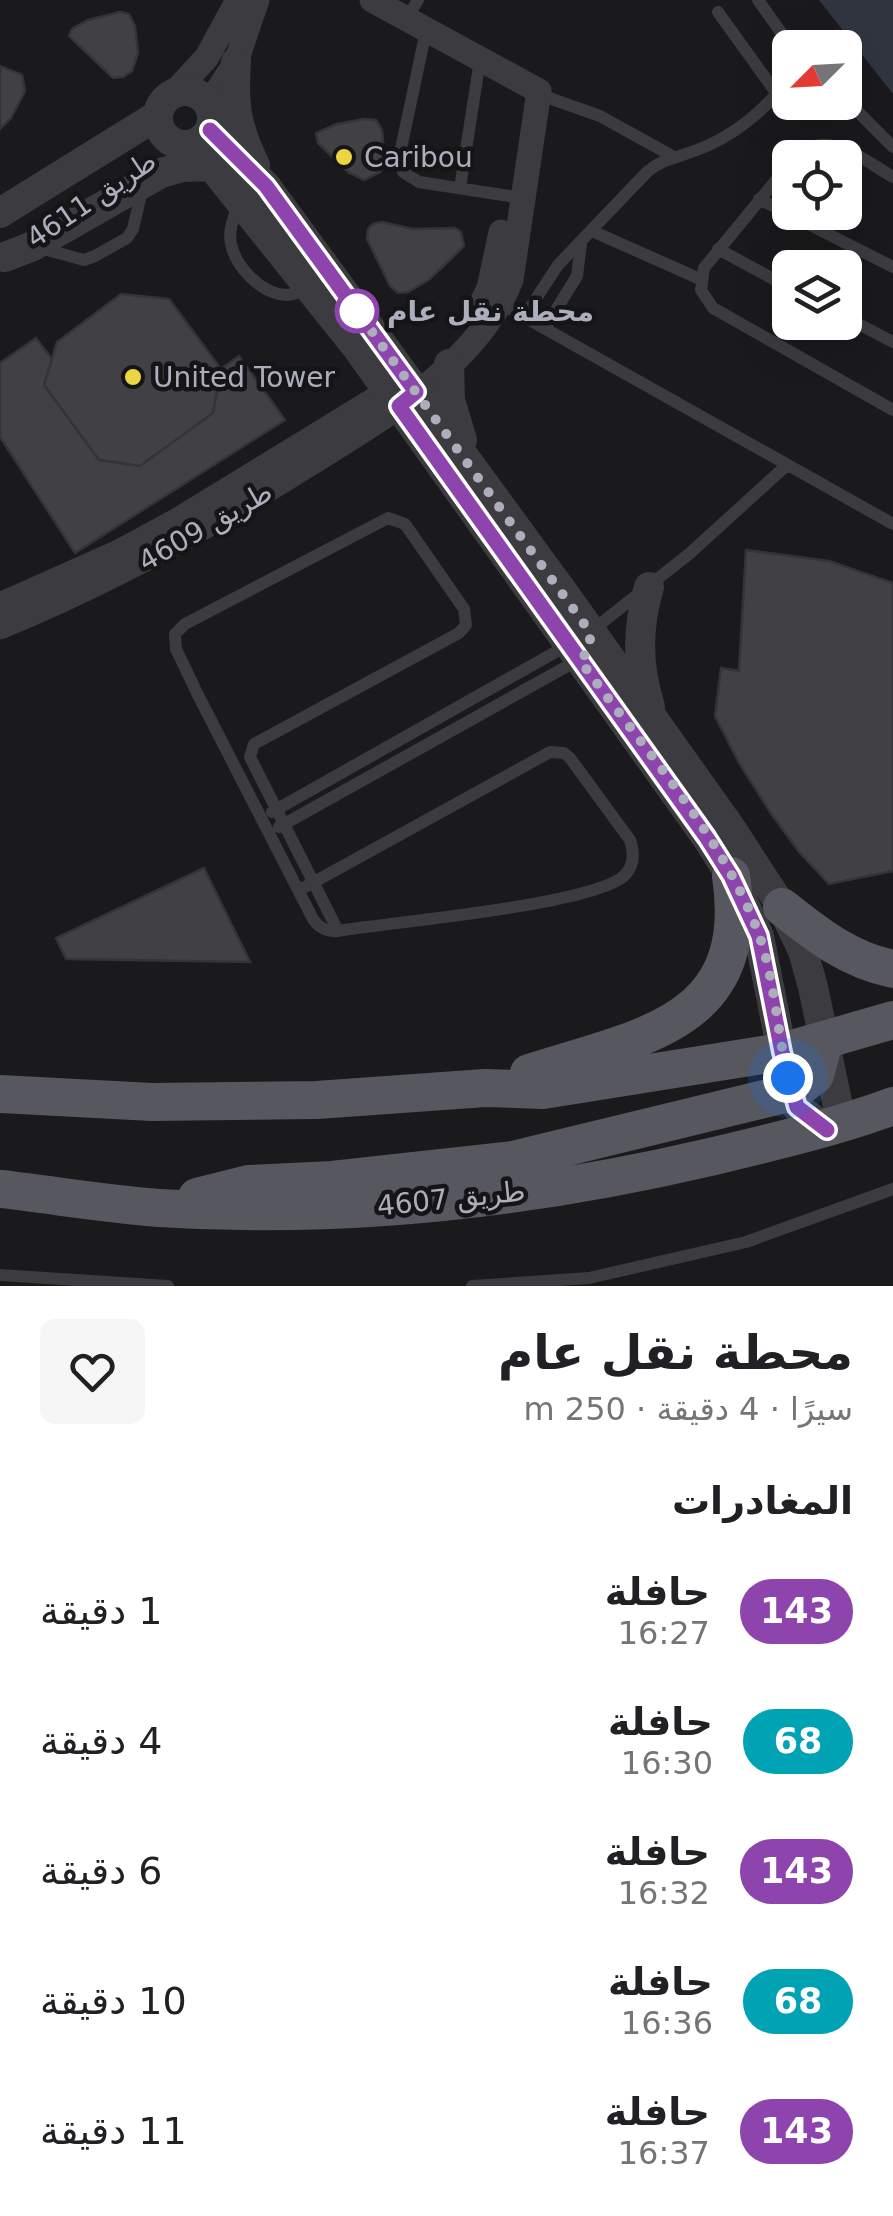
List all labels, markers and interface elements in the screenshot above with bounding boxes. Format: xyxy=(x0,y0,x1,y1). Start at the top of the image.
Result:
north arrow xyxy=(772,30,862,120)
map controls xyxy=(772,30,862,340)
button: locate xyxy=(772,140,862,230)
place label: Caribou xyxy=(364,141,473,174)
street label: طريق 4611 xyxy=(20,144,162,255)
marker: Caribou xyxy=(333,146,355,168)
button: layers xyxy=(772,250,862,340)
marker: محطة نقل عام xyxy=(336,290,378,332)
place label: محطة نقل عام xyxy=(387,295,594,328)
place label: United Tower xyxy=(153,361,336,394)
marker: United Tower xyxy=(122,366,144,388)
street label: طريق 4609 xyxy=(132,475,278,578)
your location xyxy=(763,1053,813,1103)
street label: طريق 4607 xyxy=(375,1174,527,1223)
button: heart xyxy=(40,1319,145,1424)
text: محطة نقل عام xyxy=(498,1324,853,1380)
text: سيرًا · 4 دقيقة · 250 m xyxy=(523,1390,853,1428)
text: المغادرات xyxy=(672,1479,853,1523)
text: حافلة xyxy=(605,1570,710,1614)
text: 1 دقيقة xyxy=(40,1589,162,1633)
text: 143 xyxy=(760,1591,833,1631)
text: 16:27 xyxy=(618,1614,710,1652)
text: حافلة xyxy=(608,1700,713,1744)
text: 4 دقيقة xyxy=(40,1719,162,1763)
text: 68 xyxy=(774,1721,822,1761)
text: 16:30 xyxy=(621,1744,713,1782)
text: حافلة xyxy=(605,1830,710,1874)
text: 6 دقيقة xyxy=(40,1849,162,1893)
text: 143 xyxy=(760,1851,833,1891)
text: 16:32 xyxy=(618,1874,710,1912)
text: حافلة xyxy=(608,1960,713,2004)
text: 10 دقيقة xyxy=(40,1979,187,2023)
text: 68 xyxy=(774,1981,822,2021)
text: 16:36 xyxy=(621,2004,713,2042)
text: حافلة xyxy=(605,2090,710,2134)
text: 11 دقيقة xyxy=(40,2109,187,2153)
text: 143 xyxy=(760,2111,833,2151)
text: 16:37 xyxy=(618,2134,710,2172)

